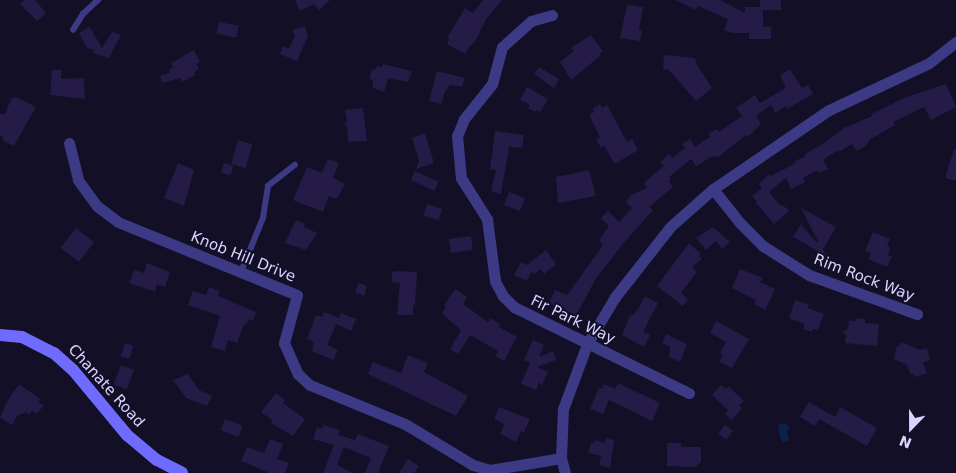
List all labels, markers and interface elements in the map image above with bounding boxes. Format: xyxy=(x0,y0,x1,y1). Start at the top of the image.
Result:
street label: Knob Hill Drive xyxy=(188,228,298,286)
street label: Rim Rock Way xyxy=(811,251,917,305)
street label: Fir Park Way xyxy=(528,292,618,348)
street label: Chanate Road xyxy=(64,341,148,431)
north arrow xyxy=(886,403,936,453)
text: N xyxy=(897,432,914,452)

